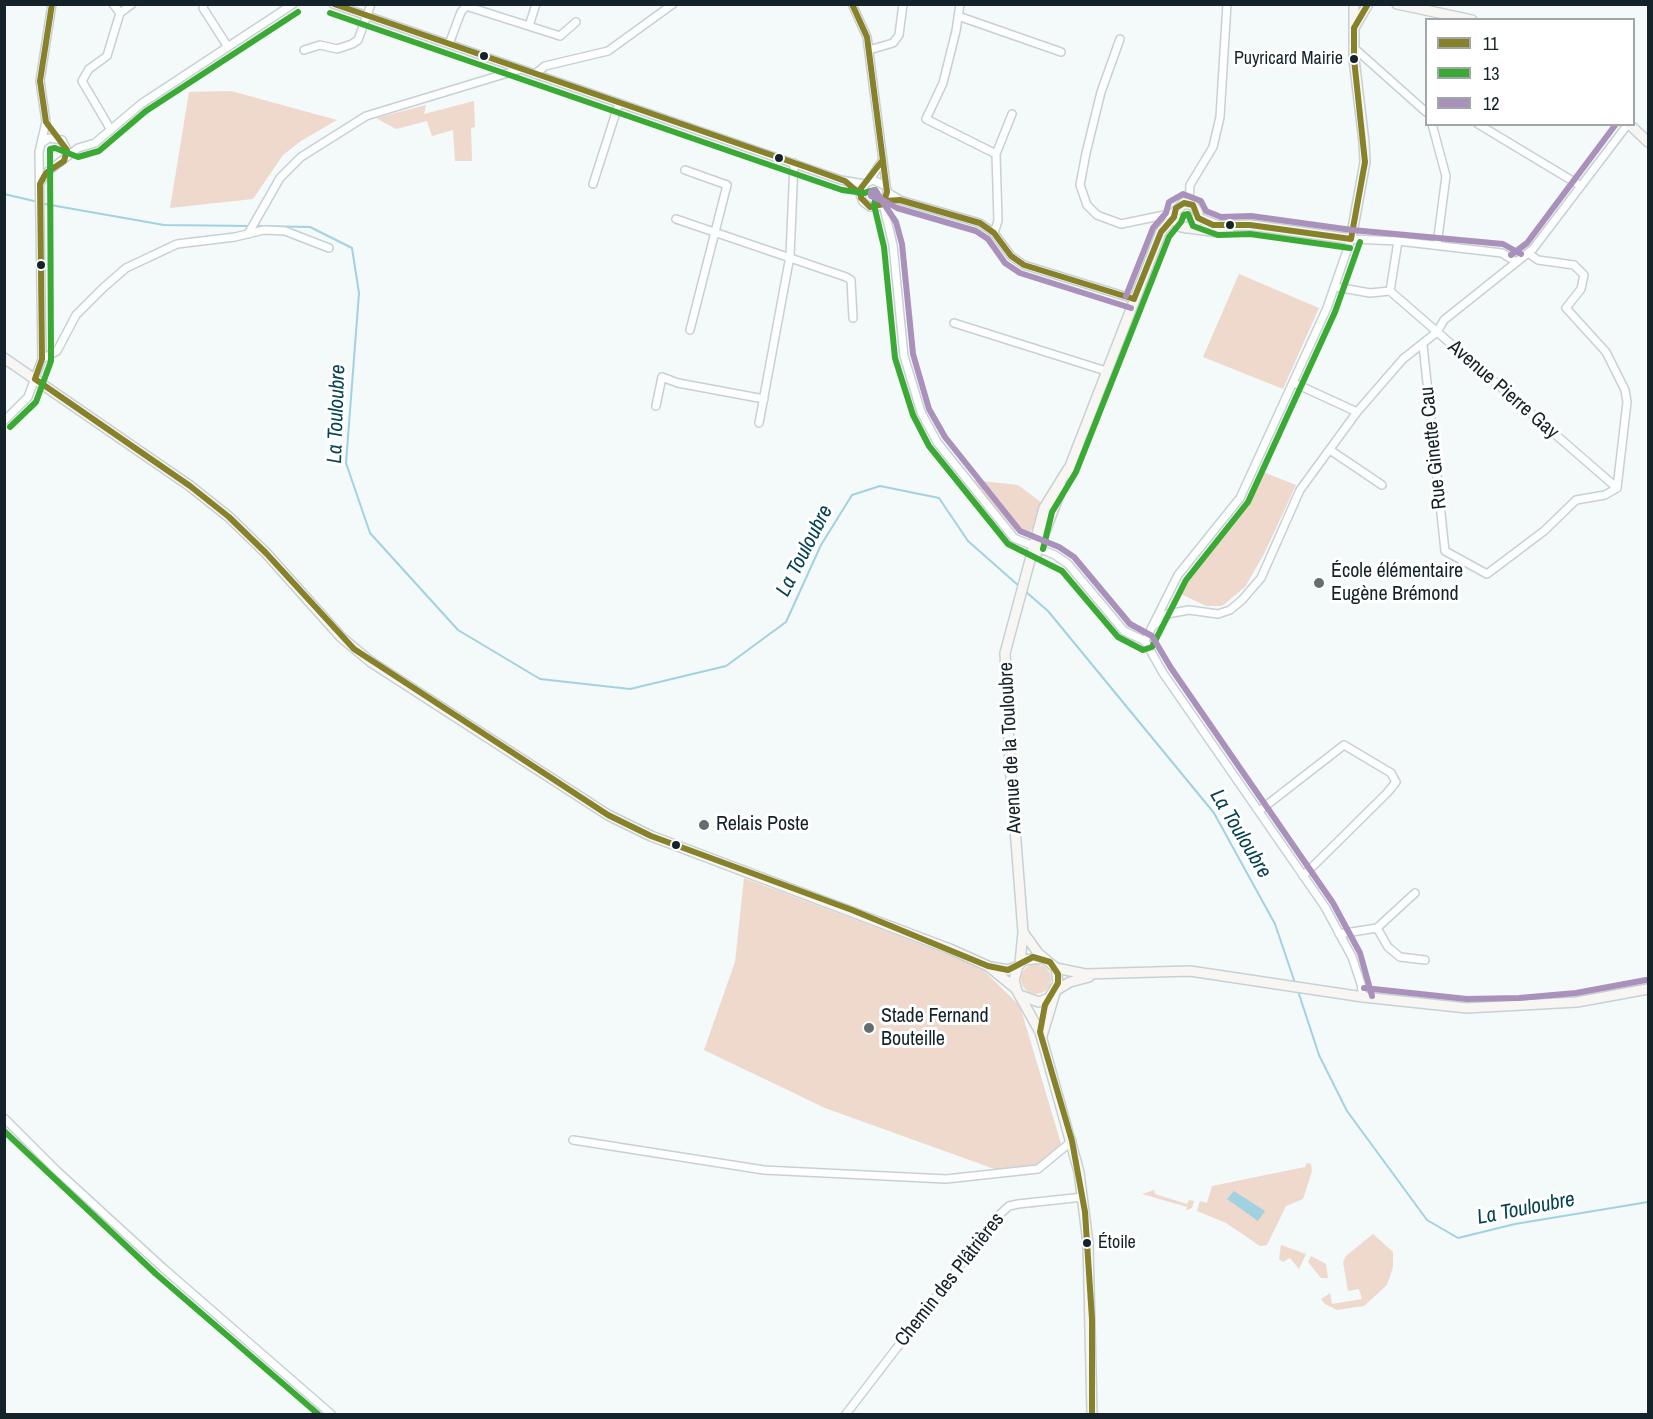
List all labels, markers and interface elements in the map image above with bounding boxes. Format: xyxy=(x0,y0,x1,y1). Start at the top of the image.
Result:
legend xyxy=(1425,18,1635,126)
text: 11 xyxy=(1483,31,1498,56)
place label: Puyricard Mairie xyxy=(1234,48,1343,70)
unlabelled marker xyxy=(478,50,490,62)
marker: Puyricard Mairie xyxy=(1348,53,1360,65)
text: 13 xyxy=(1483,61,1499,86)
text: 12 xyxy=(1483,91,1499,116)
unlabelled marker xyxy=(773,152,785,164)
unlabelled marker xyxy=(1224,219,1236,231)
unlabelled marker xyxy=(35,259,47,271)
street label: Avenue Pierre Gay xyxy=(1443,335,1563,445)
water label: La Touloubre xyxy=(323,364,351,464)
street label: Rue Ginette Cau xyxy=(1416,386,1452,510)
water label: La Touloubre xyxy=(771,501,839,601)
place label: École élémentaire Eugène Brémond xyxy=(1331,560,1463,607)
marker: École élémentaire Eugène Brémond xyxy=(1312,576,1326,590)
street label: Avenue de la Touloubre xyxy=(995,661,1027,835)
water label: La Touloubre xyxy=(1204,785,1276,883)
place label: Relais Poste xyxy=(716,813,809,837)
marker: Relais Poste xyxy=(697,818,711,832)
unlabelled marker xyxy=(670,839,682,851)
place label: Stade Fernand Bouteille xyxy=(881,1005,989,1052)
marker: Stade Fernand Bouteille xyxy=(862,1021,876,1035)
water label: La Touloubre xyxy=(1475,1187,1577,1231)
street label: Chemin des Plâtrières xyxy=(890,1208,1010,1352)
place label: Étoile xyxy=(1098,1232,1136,1254)
marker: Étoile xyxy=(1081,1237,1093,1249)

